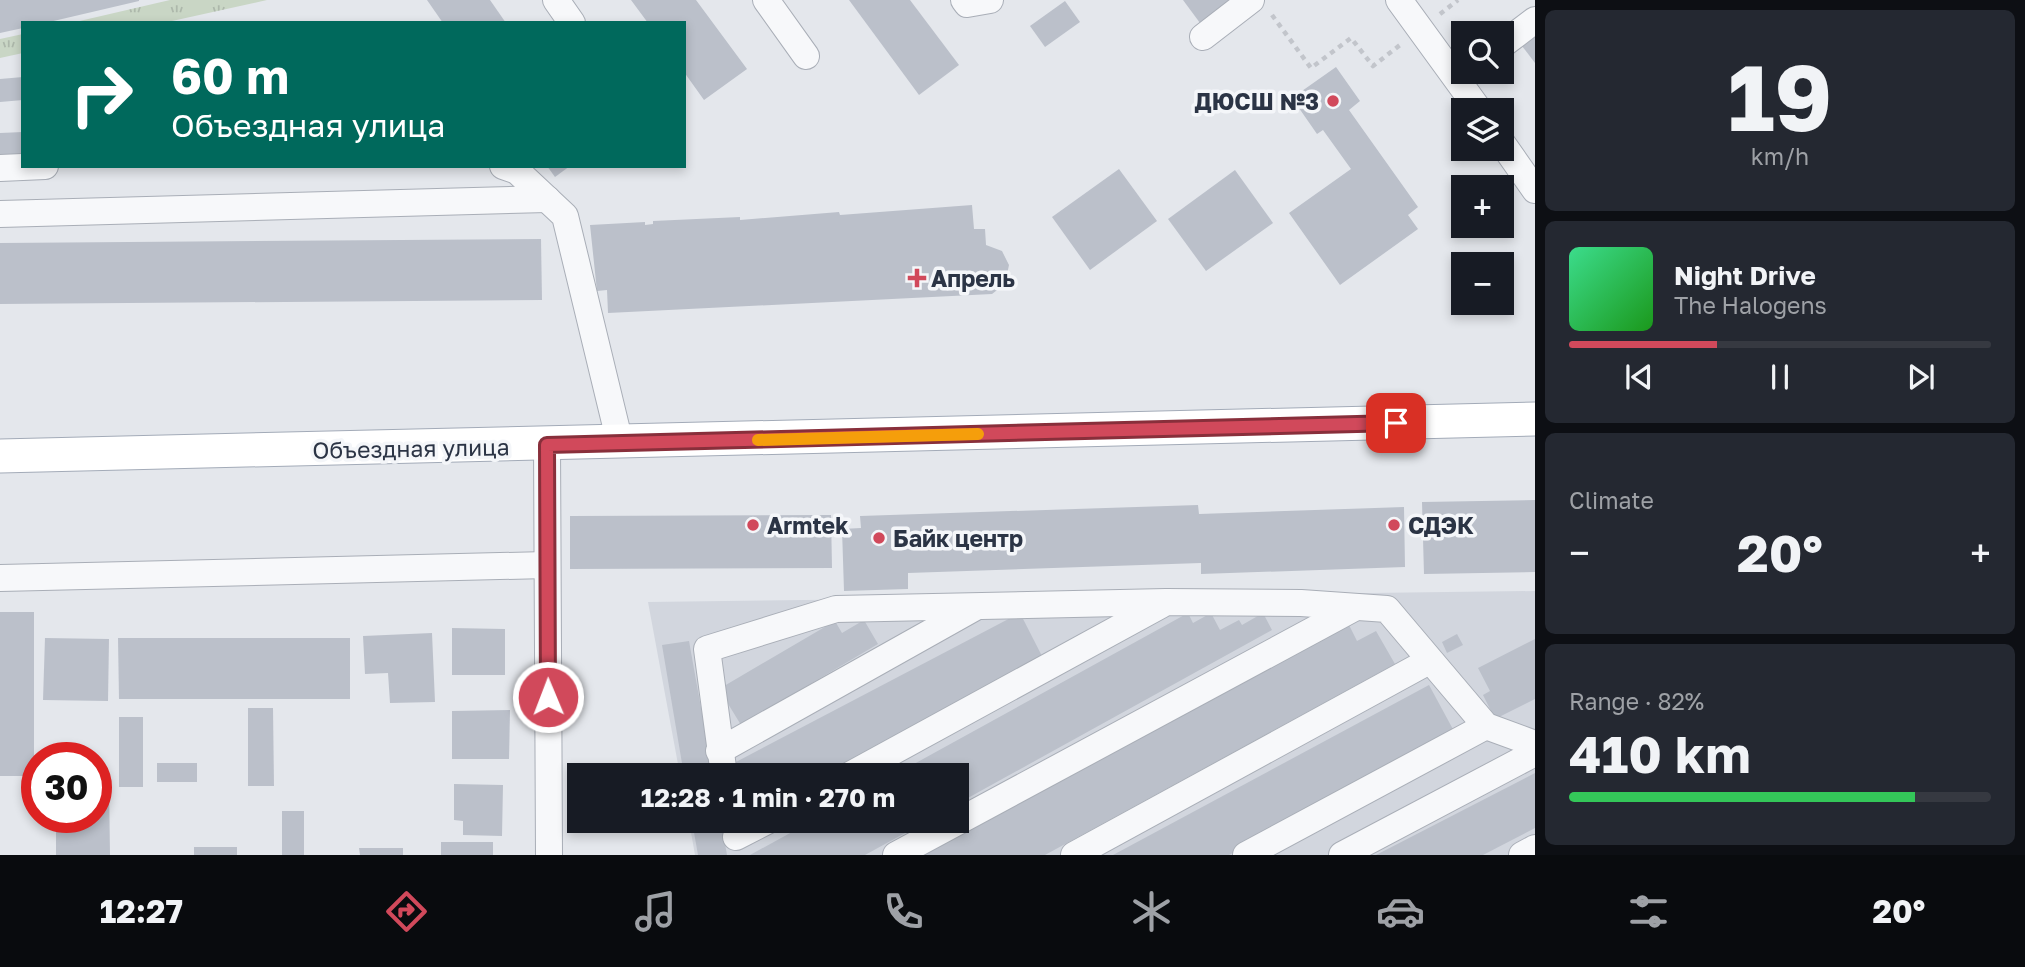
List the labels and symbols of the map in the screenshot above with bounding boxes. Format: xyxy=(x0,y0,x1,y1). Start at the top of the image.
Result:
place label: ДЮСШ №3 xyxy=(1194,87,1319,115)
marker: ДЮСШ №3 xyxy=(1325,93,1341,109)
place label: Апрель xyxy=(931,264,1015,292)
marker: Апрель xyxy=(909,270,925,286)
pin xyxy=(1366,393,1426,453)
street label: Объездная улица xyxy=(312,432,510,464)
place label: Armtek xyxy=(767,511,849,539)
place label: СДЭК xyxy=(1408,511,1474,539)
marker: Armtek xyxy=(745,517,761,533)
marker: СДЭК xyxy=(1386,517,1402,533)
place label: Байк центр xyxy=(893,524,1023,552)
marker: Байк центр xyxy=(871,530,887,546)
position arrow xyxy=(511,660,585,734)
speed limit sign: 30 xyxy=(21,742,112,833)

